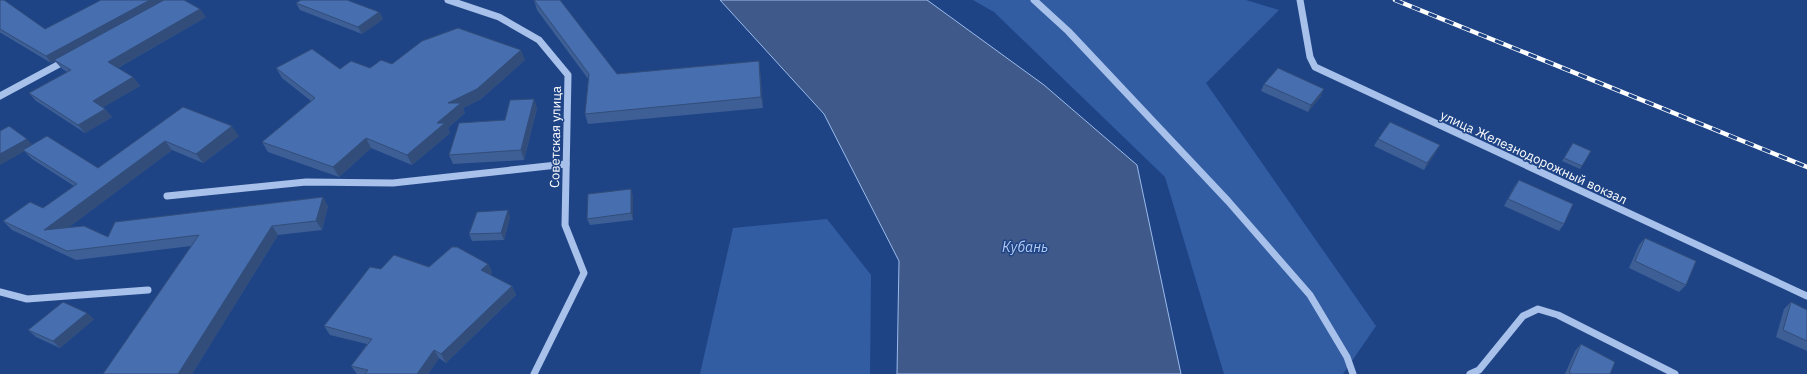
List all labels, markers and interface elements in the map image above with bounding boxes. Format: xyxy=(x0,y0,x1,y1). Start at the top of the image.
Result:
street label: Советская улица xyxy=(546,86,565,188)
street label: улица Железнодорожный вокзал xyxy=(1438,107,1630,208)
water label: Кубань xyxy=(1002,238,1048,256)

